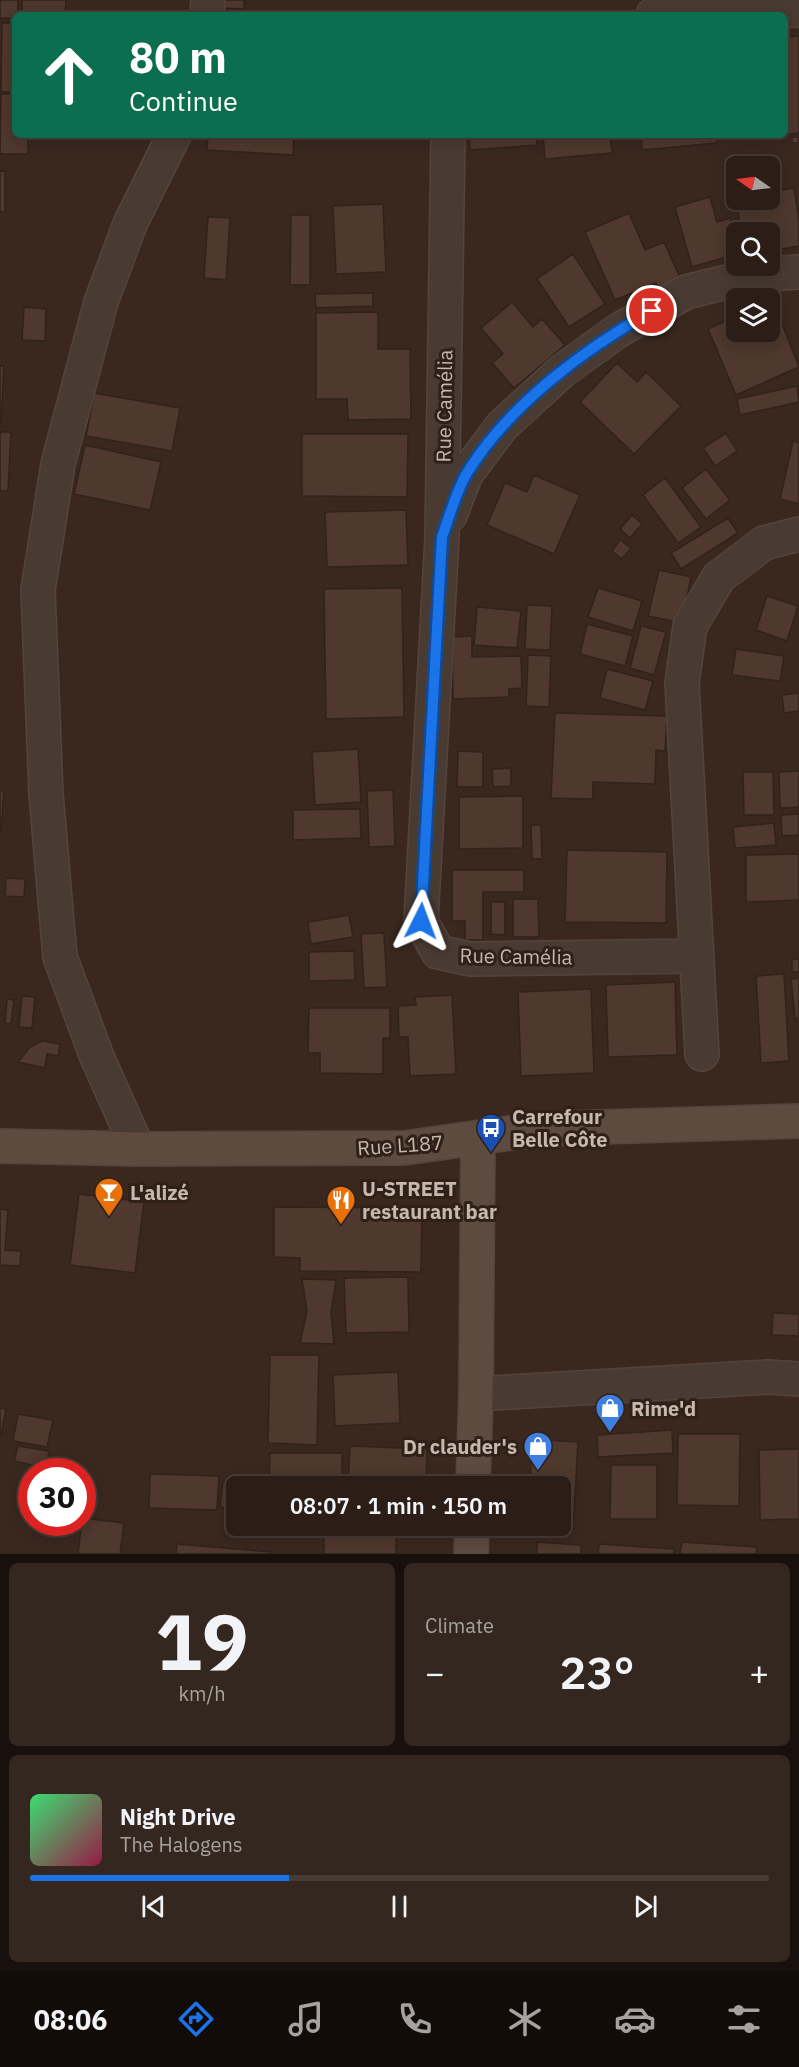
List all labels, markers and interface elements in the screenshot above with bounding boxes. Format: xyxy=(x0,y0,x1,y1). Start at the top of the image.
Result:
text: 80 m xyxy=(129,30,227,85)
icon: ahead xyxy=(30,36,108,114)
text: Continue xyxy=(129,83,238,118)
north arrow xyxy=(726,156,780,210)
map controls xyxy=(726,156,780,342)
button: search xyxy=(726,222,780,276)
pin xyxy=(626,285,677,336)
button: layers xyxy=(726,288,780,342)
icon: arrive xyxy=(635,294,668,327)
street label: Rue Camélia xyxy=(430,349,458,462)
position arrow xyxy=(389,889,453,953)
street label: Rue Camélia xyxy=(460,942,573,970)
place label: Carrefour Belle Côte xyxy=(512,1103,608,1153)
bus stop icon: Carrefour Belle Côte xyxy=(475,1112,507,1154)
street label: Rue L187 xyxy=(356,1129,444,1161)
place label: U-STREET restaurant bar xyxy=(362,1175,497,1225)
bar icon: L'alizé xyxy=(93,1176,125,1218)
place label: L'alizé xyxy=(130,1179,189,1206)
restaurant icon: U-STREET restaurant bar xyxy=(325,1184,357,1226)
shop icon: Rime'd xyxy=(594,1392,626,1434)
place label: Rime'd xyxy=(631,1395,696,1422)
shop icon: Dr clauder's xyxy=(522,1430,554,1472)
place label: Dr clauder's xyxy=(403,1433,517,1460)
speed limit sign: 30 xyxy=(18,1458,96,1536)
text: 08:07 · 1 min · 150 m xyxy=(290,1491,507,1520)
text: 19 xyxy=(155,1590,249,1691)
text: Climate xyxy=(425,1612,494,1639)
text: 23° xyxy=(559,1643,635,1701)
text: − xyxy=(425,1651,445,1694)
text: + xyxy=(749,1651,769,1694)
text: km/h xyxy=(178,1680,226,1707)
text: Night Drive xyxy=(120,1802,236,1831)
text: The Halogens xyxy=(120,1831,242,1858)
icon: previous xyxy=(137,1890,170,1923)
icon: pause xyxy=(383,1890,416,1923)
icon: next xyxy=(629,1890,662,1923)
icon: directions xyxy=(175,1998,217,2040)
icon: music xyxy=(285,1998,327,2040)
icon: phone xyxy=(394,1998,436,2040)
icon: climate xyxy=(504,1998,546,2040)
icon: car xyxy=(614,1998,656,2040)
icon: filters xyxy=(723,1998,765,2040)
text: 08:06 xyxy=(34,2002,108,2037)

